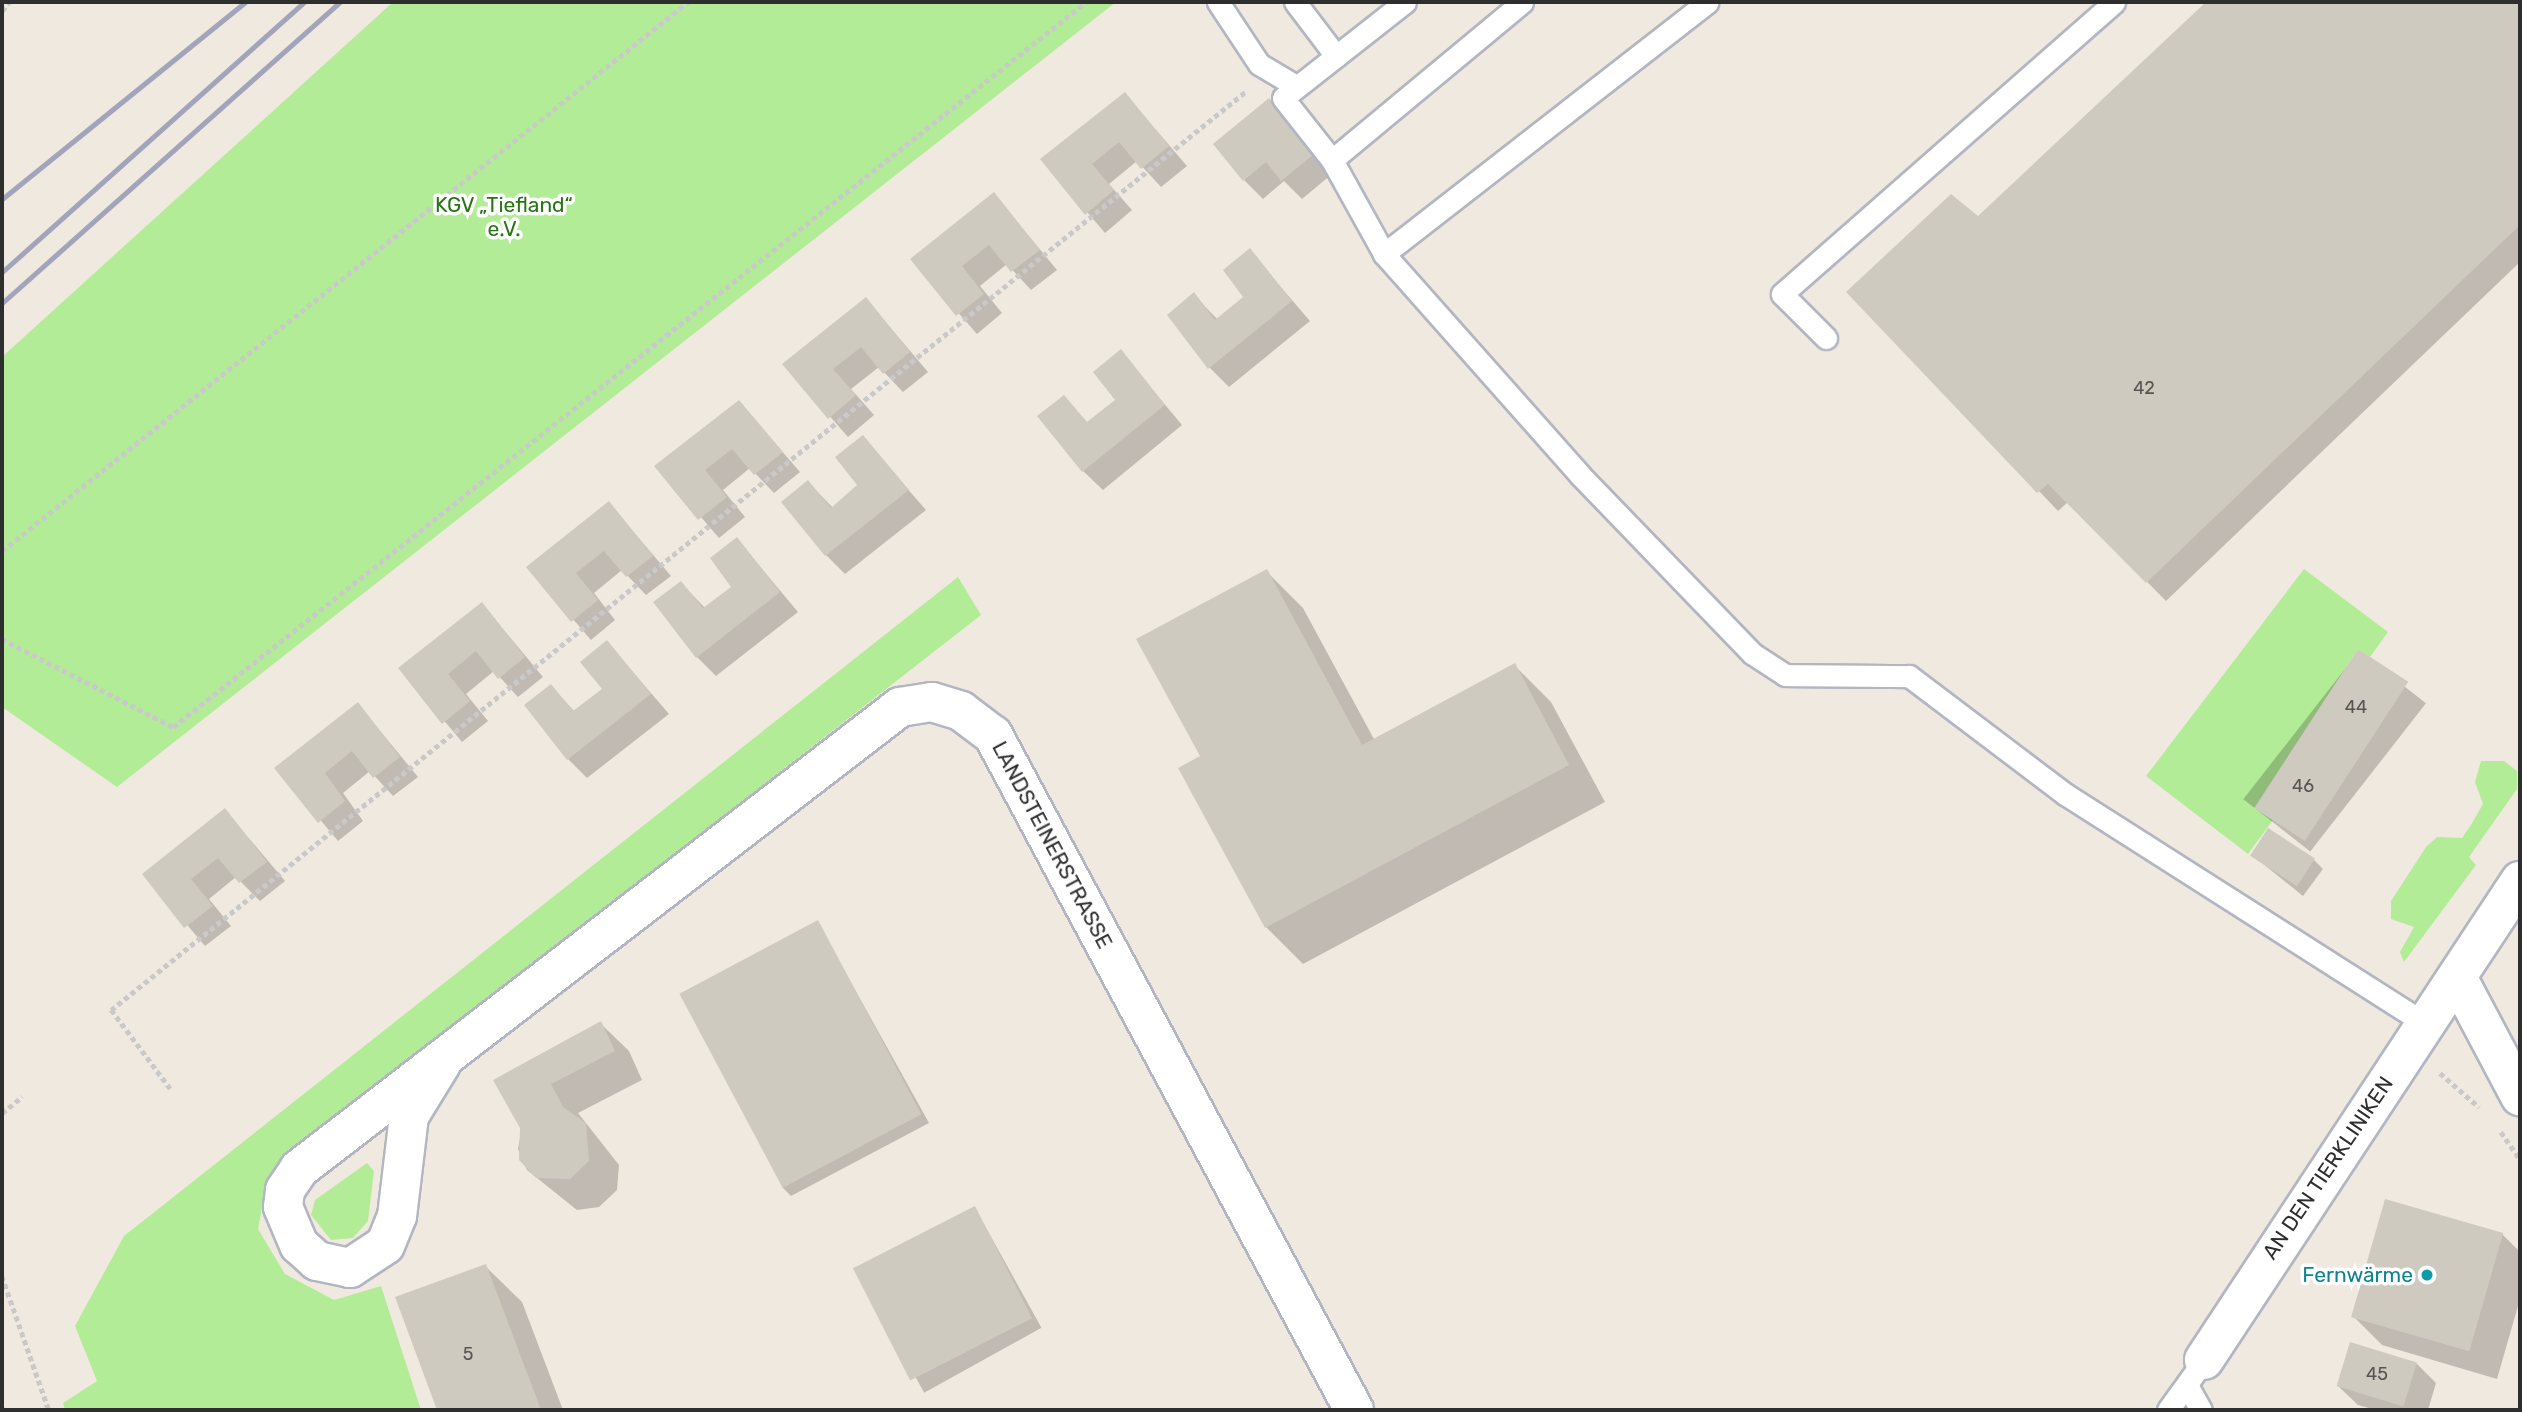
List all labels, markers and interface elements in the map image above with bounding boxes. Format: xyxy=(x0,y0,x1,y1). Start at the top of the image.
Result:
park label: KGV „Tiefland“ e.V. xyxy=(435,192,573,242)
house number: 42 xyxy=(2133,377,2155,399)
house number: 44 xyxy=(2345,696,2367,718)
street label: LANDSTEINERSTRASSE xyxy=(987,737,1117,953)
house number: 46 xyxy=(2292,775,2314,797)
street label: AN DEN TIERKLINIKEN xyxy=(2257,1072,2399,1264)
place label: Fernwärme xyxy=(2302,1262,2413,1288)
marker: Fernwärme xyxy=(2419,1267,2435,1283)
house number: 5 xyxy=(463,1343,473,1365)
house number: 45 xyxy=(2366,1363,2388,1385)

